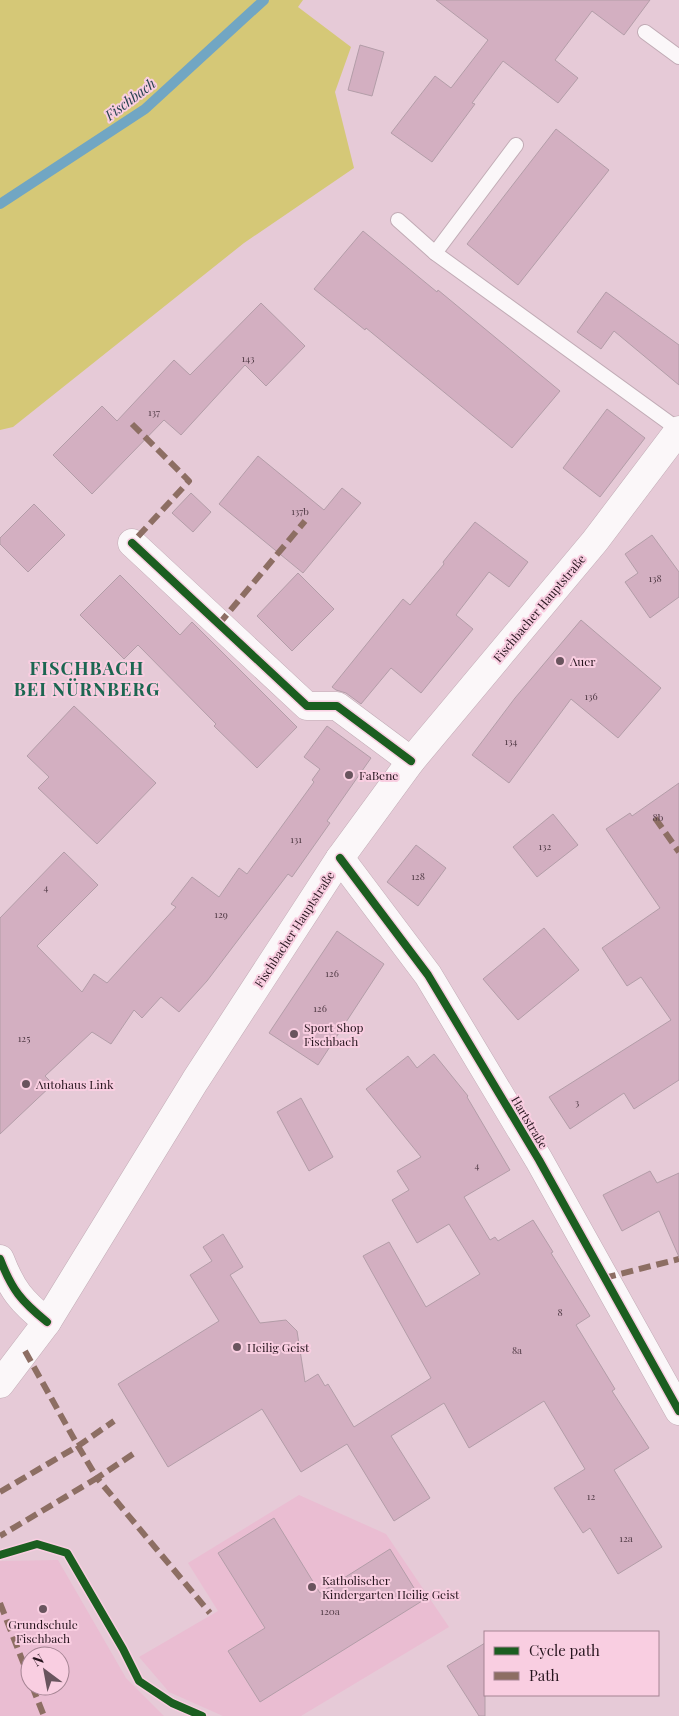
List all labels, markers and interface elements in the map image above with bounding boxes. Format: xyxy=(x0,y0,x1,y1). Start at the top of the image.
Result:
water label: Fischbach xyxy=(100,74,159,125)
house number: 143 xyxy=(242,351,255,365)
house number: 137 xyxy=(148,405,160,419)
house number: 137b xyxy=(291,504,309,518)
street label: Fischbacher Hauptstraße xyxy=(489,551,589,665)
house number: 138 xyxy=(648,571,662,585)
place label: Auer xyxy=(569,653,596,669)
marker: Auer xyxy=(554,655,566,667)
district label: FISCHBACH BEI NÜRNBERG xyxy=(14,656,160,701)
house number: 136 xyxy=(584,689,598,703)
house number: 134 xyxy=(505,734,518,748)
place label: FaBene xyxy=(359,767,398,783)
marker: FaBene xyxy=(343,769,355,781)
house number: 8b xyxy=(653,810,664,824)
house number: 131 xyxy=(290,832,302,846)
house number: 132 xyxy=(539,839,552,853)
street label: Fischbacher Hauptstraße xyxy=(250,868,338,990)
house number: 128 xyxy=(411,869,425,883)
house number: 4 xyxy=(44,880,49,894)
house number: 129 xyxy=(214,907,228,921)
house number: 126 xyxy=(325,966,339,980)
house number: 126 xyxy=(313,1001,327,1015)
place label: Sport Shop Fischbach xyxy=(304,1019,364,1049)
marker: Sport Shop Fischbach xyxy=(288,1028,300,1040)
house number: 125 xyxy=(18,1031,30,1045)
place label: Autohaus Link xyxy=(35,1076,114,1092)
marker: Autohaus Link xyxy=(20,1078,32,1090)
street label: Hartstraße xyxy=(508,1093,552,1151)
house number: 3 xyxy=(575,1095,580,1109)
house number: 4 xyxy=(475,1158,480,1172)
house number: 8 xyxy=(557,1305,563,1319)
place label: Heilig Geist xyxy=(247,1339,310,1355)
marker: Heilig Geist xyxy=(231,1341,243,1353)
house number: 8a xyxy=(512,1343,522,1357)
house number: 12 xyxy=(587,1489,595,1503)
house number: 12a xyxy=(619,1531,633,1545)
place label: Katholischer Kindergarten Heilig Geist xyxy=(322,1572,460,1602)
marker: Katholischer Kindergarten Heilig Geist xyxy=(306,1581,318,1593)
marker: Grundschule Fischbach xyxy=(37,1603,49,1615)
house number: 120a xyxy=(320,1604,340,1618)
place label: Grundschule Fischbach xyxy=(8,1616,78,1646)
legend xyxy=(484,1631,659,1696)
text: Cycle path xyxy=(529,1640,600,1660)
north arrow xyxy=(20,1646,70,1696)
text: N xyxy=(29,1649,47,1670)
text: Path xyxy=(529,1665,559,1685)

